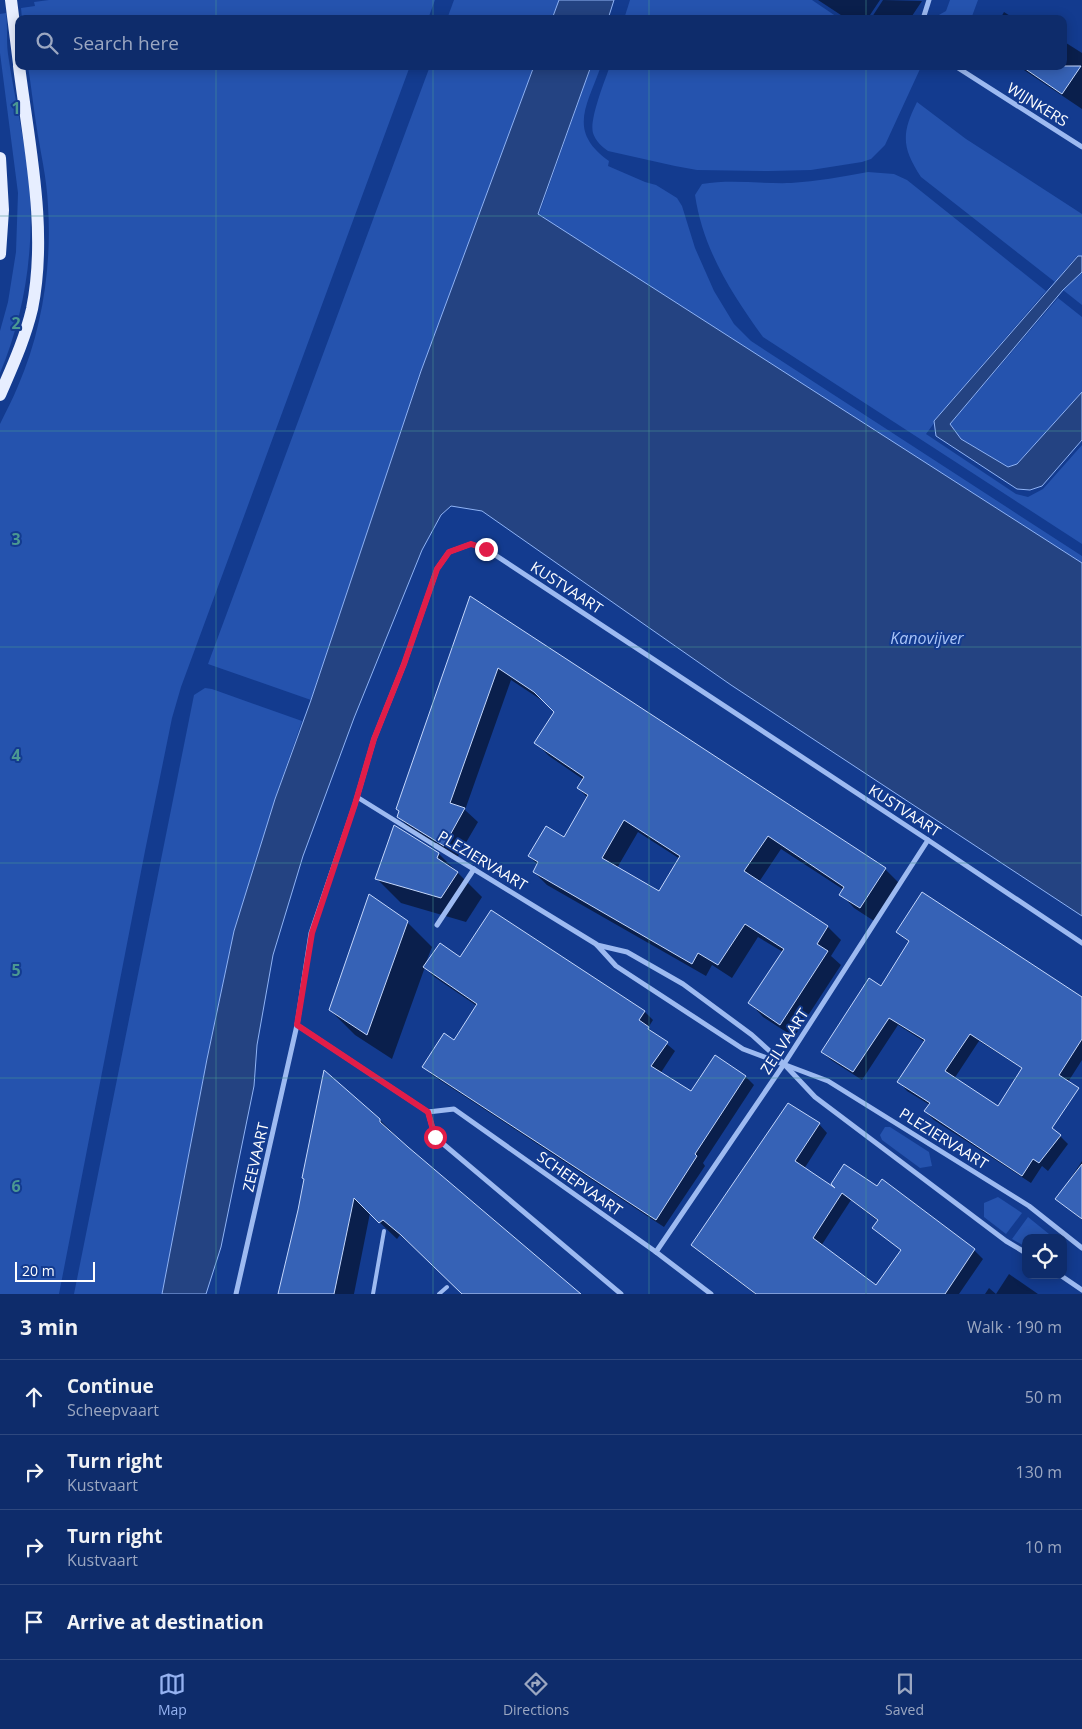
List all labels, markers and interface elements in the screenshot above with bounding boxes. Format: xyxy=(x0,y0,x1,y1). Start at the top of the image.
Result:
search box xyxy=(15,15,1067,70)
icon: search xyxy=(33,29,61,57)
text: Search here xyxy=(73,30,179,56)
street label: WIJNKERS xyxy=(1004,77,1072,131)
text: 1 xyxy=(11,97,21,119)
text: 2 xyxy=(11,312,21,334)
text: 3 xyxy=(11,528,21,550)
route end xyxy=(475,538,498,561)
street label: KUSTVAART xyxy=(527,556,607,618)
water label: Kanovijver xyxy=(890,627,964,649)
text: 4 xyxy=(11,744,21,766)
street label: KUSTVAART xyxy=(865,779,945,841)
street label: PLEZIERVAART xyxy=(435,825,532,895)
text: 5 xyxy=(11,959,21,981)
street label: ZEILVAART xyxy=(755,1004,813,1078)
street label: PLEZIERVAART xyxy=(896,1103,993,1174)
street label: ZEEVAART xyxy=(237,1120,273,1194)
route start xyxy=(424,1126,447,1149)
street label: SCHEEPVAART xyxy=(533,1146,627,1220)
text: 6 xyxy=(11,1175,21,1197)
map controls xyxy=(1022,1234,1067,1279)
button: locate xyxy=(1022,1234,1067,1279)
scale bar xyxy=(15,1259,95,1282)
text: 20 m xyxy=(22,1261,55,1280)
text: 3 min xyxy=(20,1313,78,1341)
text: Walk · 190 m xyxy=(967,1316,1062,1338)
text: Continue xyxy=(67,1373,154,1399)
icon: ahead xyxy=(20,1383,48,1411)
text: 50 m xyxy=(1025,1386,1062,1408)
text: Scheepvaart xyxy=(67,1399,159,1421)
text: Turn right xyxy=(67,1448,162,1474)
icon: right xyxy=(20,1458,48,1486)
text: 130 m xyxy=(1016,1461,1062,1483)
text: Kustvaart xyxy=(67,1474,138,1496)
text: Turn right xyxy=(67,1523,162,1549)
icon: right xyxy=(20,1533,48,1561)
text: 10 m xyxy=(1025,1536,1062,1558)
text: Kustvaart xyxy=(67,1549,138,1571)
icon: arrive xyxy=(20,1608,48,1636)
text: Arrive at destination xyxy=(67,1609,264,1635)
tab: Map xyxy=(158,1670,187,1719)
tab: Directions xyxy=(503,1670,569,1719)
tab: Saved xyxy=(885,1670,924,1719)

